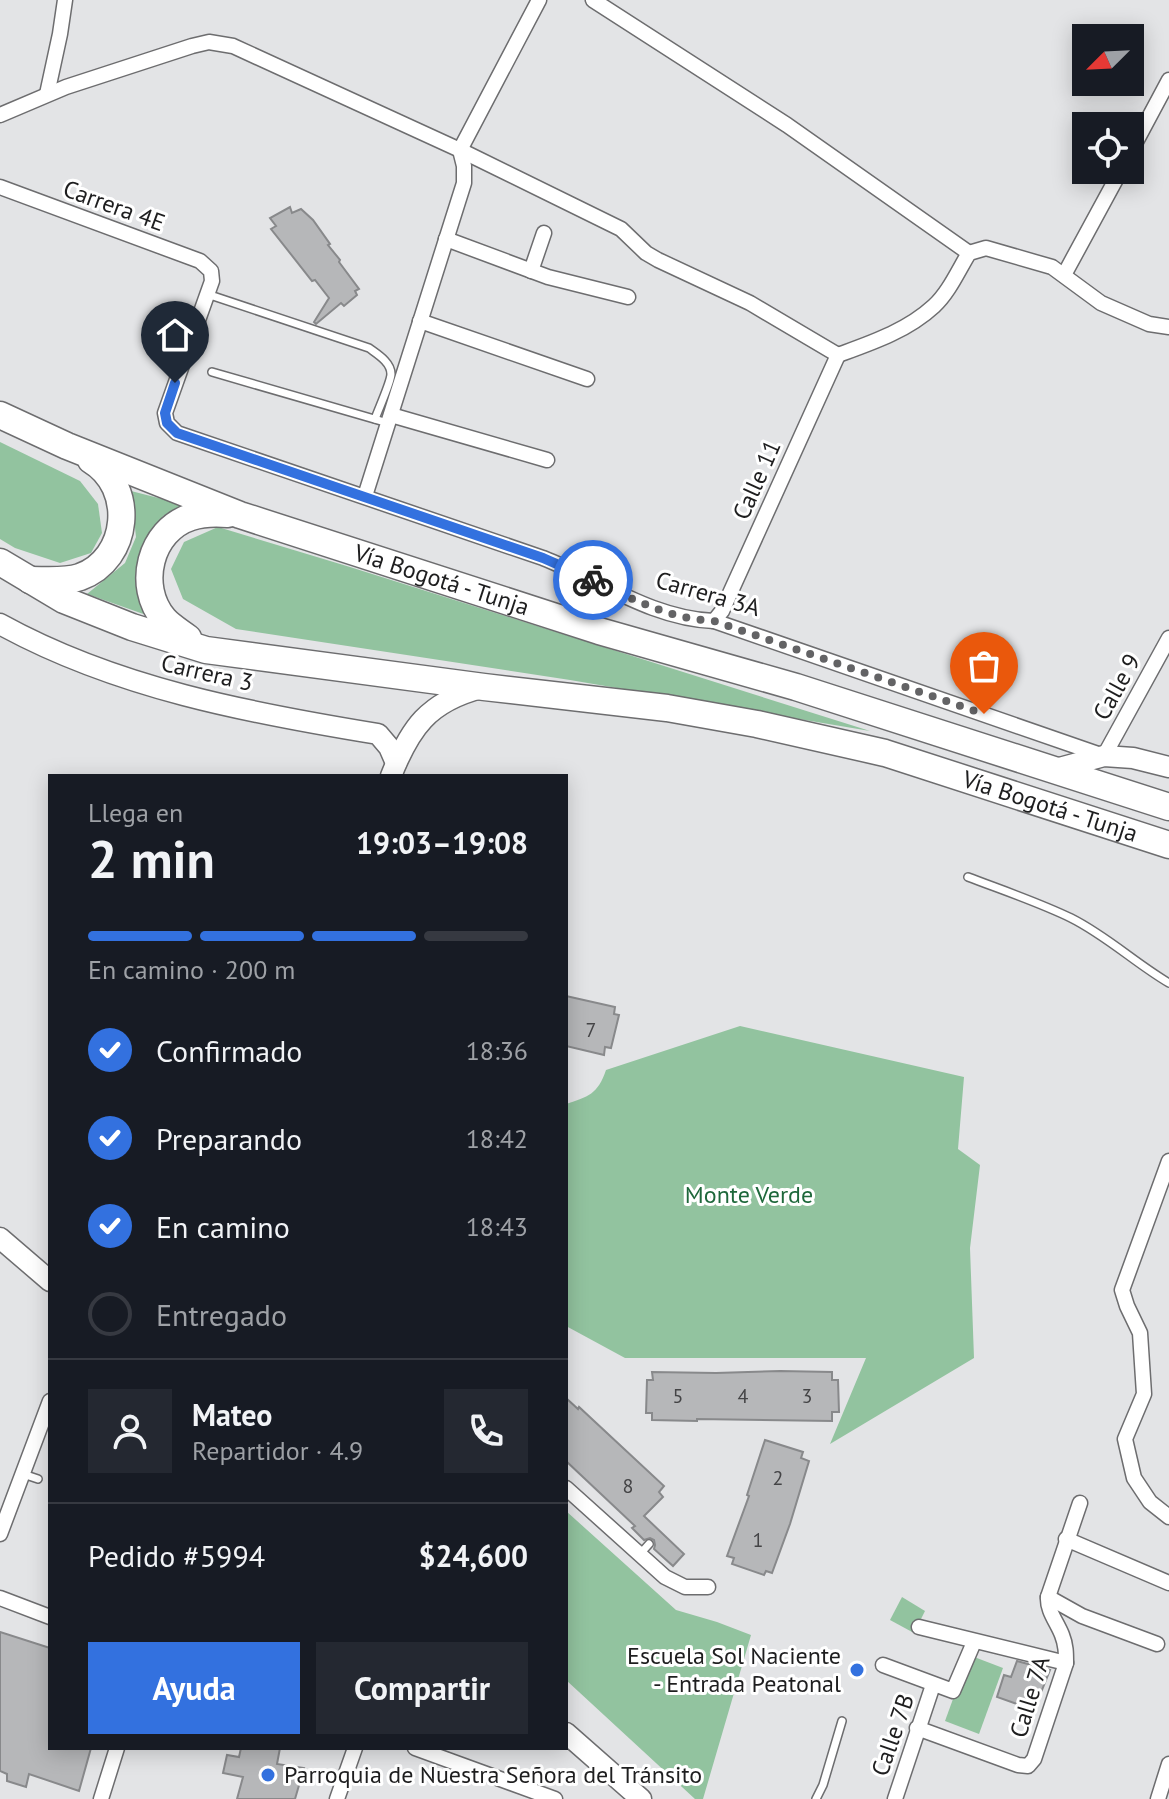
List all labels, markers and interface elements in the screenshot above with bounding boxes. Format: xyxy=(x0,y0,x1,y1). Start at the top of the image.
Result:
north arrow xyxy=(1072,24,1144,96)
map controls xyxy=(1072,24,1144,184)
button: locate xyxy=(1072,112,1144,184)
street label: Carrera 4E xyxy=(59,173,169,238)
pin xyxy=(141,301,209,383)
icon: home xyxy=(153,313,197,357)
street label: Calle 11 xyxy=(725,435,788,524)
street label: Vía Bogotá - Tunja xyxy=(349,537,533,622)
courier xyxy=(553,540,633,620)
icon: bike xyxy=(571,558,615,602)
street label: Carrera 3A xyxy=(652,564,764,623)
pin xyxy=(950,632,1018,714)
icon: bag xyxy=(962,644,1006,688)
street label: Carrera 3 xyxy=(158,647,256,698)
street label: Calle 9 xyxy=(1086,648,1147,725)
street label: Vía Bogotá - Tunja xyxy=(958,763,1142,849)
text: Llega en xyxy=(88,796,183,829)
text: 19:03–19:08 xyxy=(356,823,528,862)
text: 2 min xyxy=(88,825,215,892)
text: En camino · 200 m xyxy=(88,953,295,986)
house number: 7 xyxy=(586,1017,596,1043)
icon: check xyxy=(88,1028,132,1072)
text: Confirmado xyxy=(156,1031,302,1070)
text: 18:36 xyxy=(466,1034,528,1067)
icon: check xyxy=(88,1116,132,1160)
text: Preparando xyxy=(156,1119,302,1158)
text: 18:42 xyxy=(466,1122,528,1155)
park label: Monte Verde xyxy=(685,1179,813,1210)
icon: check xyxy=(88,1204,132,1248)
text: En camino xyxy=(156,1207,290,1246)
text: 18:43 xyxy=(466,1210,528,1243)
text: Entregado xyxy=(156,1295,287,1334)
house number: 5 xyxy=(673,1383,683,1409)
house number: 4 xyxy=(738,1383,749,1409)
house number: 3 xyxy=(802,1383,812,1409)
button: person xyxy=(88,1389,172,1473)
button: phone xyxy=(444,1389,528,1473)
text: Mateo xyxy=(192,1395,272,1434)
text: Repartidor · 4.9 xyxy=(192,1434,363,1467)
house number: 2 xyxy=(773,1465,783,1491)
house number: 8 xyxy=(623,1473,633,1499)
house number: 1 xyxy=(753,1527,763,1553)
text: Pedido #5994 xyxy=(88,1536,265,1575)
text: $24,600 xyxy=(418,1536,528,1575)
place label: Escuela Sol Naciente - Entrada Peatonal xyxy=(627,1640,841,1699)
button: Ayuda xyxy=(88,1642,300,1734)
button: Compartir xyxy=(316,1642,528,1734)
street label: Calle 7A xyxy=(1002,1652,1057,1741)
marker: Escuela Sol Naciente - Entrada Peatonal xyxy=(848,1661,866,1679)
street label: Calle 7B xyxy=(864,1690,921,1780)
place label: Parroquia de Nuestra Señora del Tránsito xyxy=(284,1759,702,1790)
marker: Parroquia de Nuestra Señora del Tránsito xyxy=(259,1766,277,1784)

